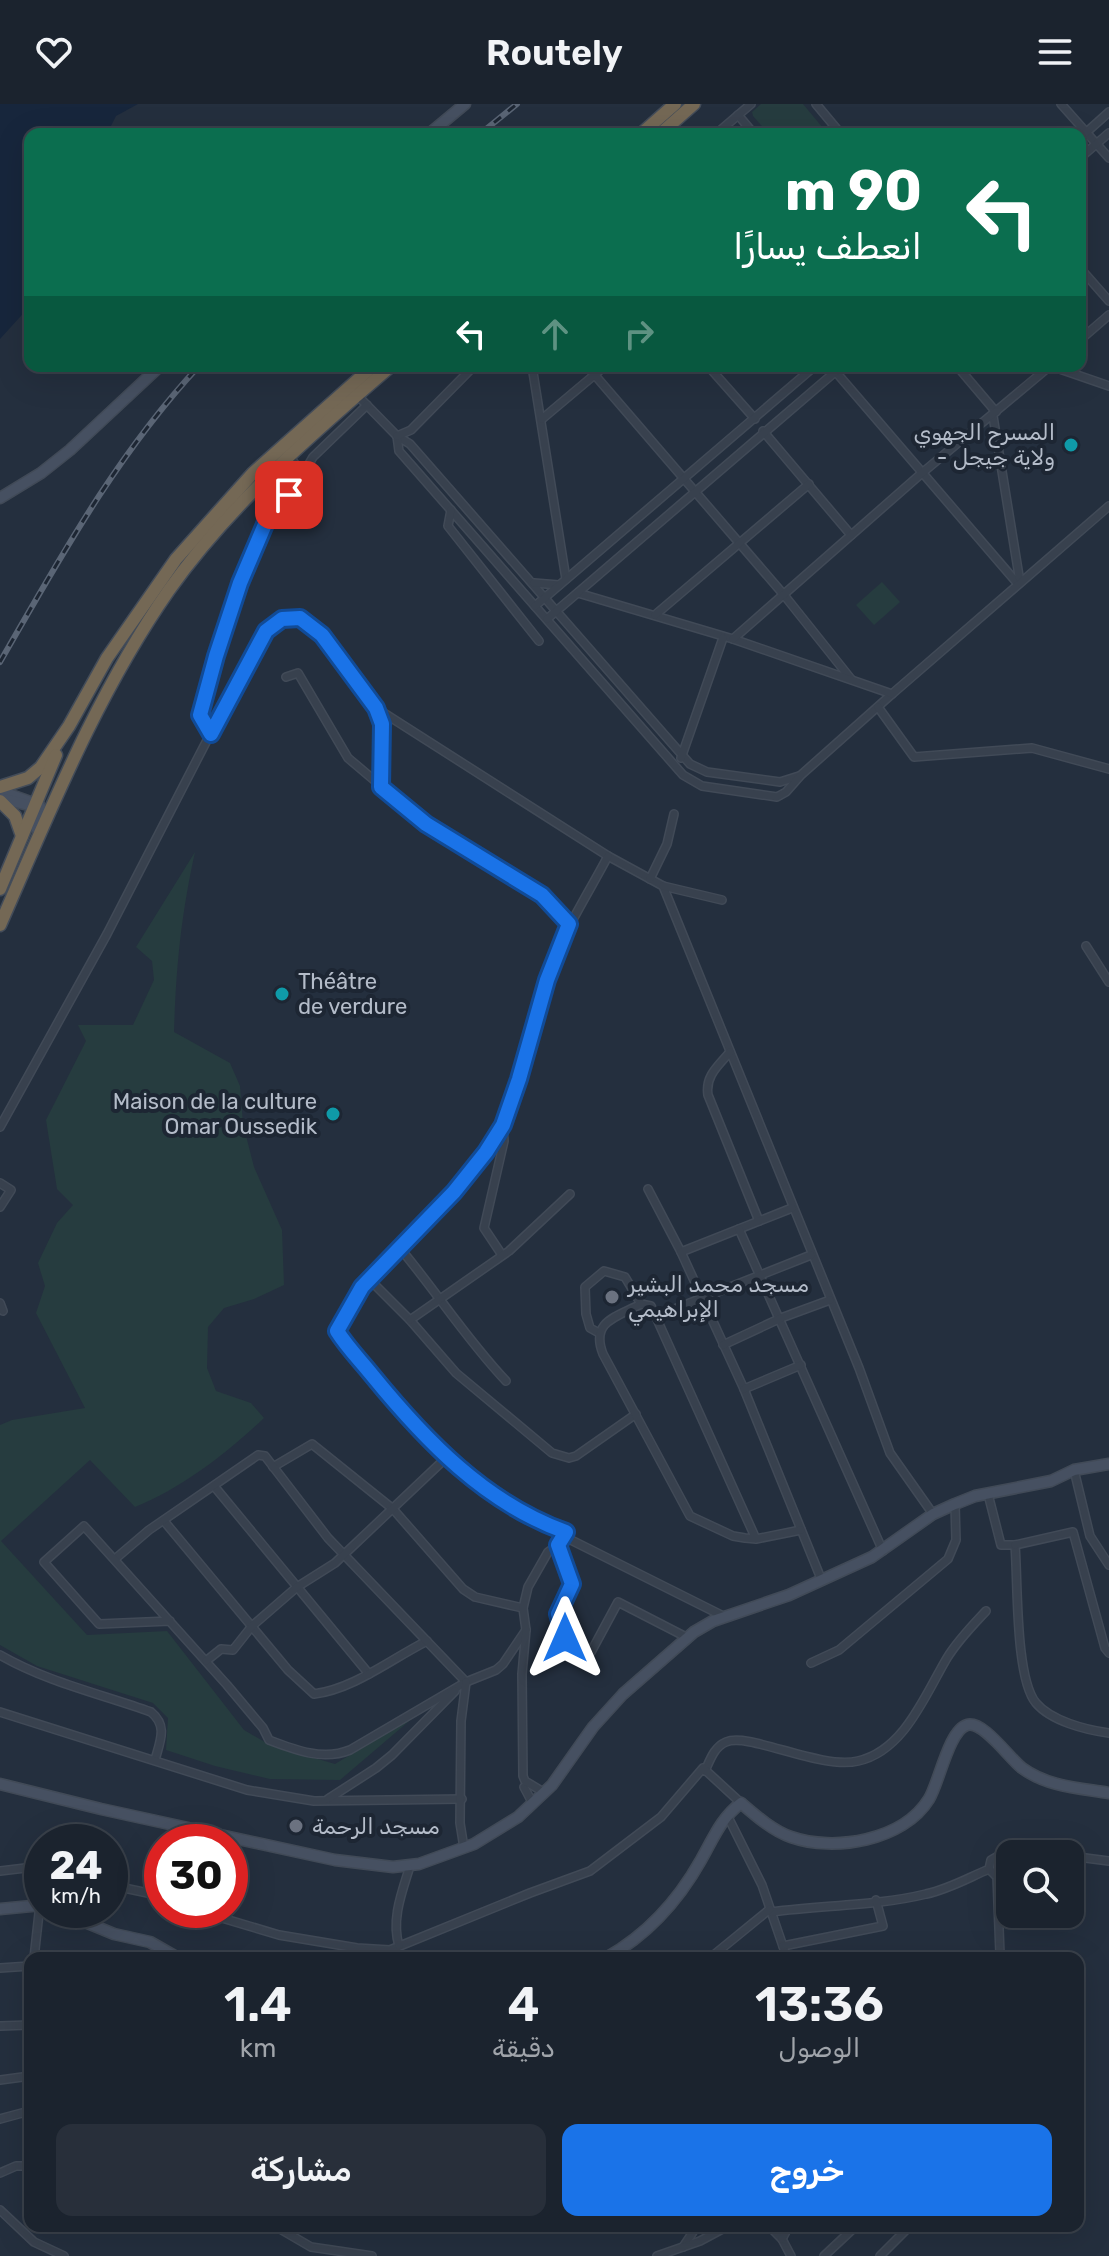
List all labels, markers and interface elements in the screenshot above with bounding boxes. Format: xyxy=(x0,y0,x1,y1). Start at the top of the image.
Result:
icon: heart xyxy=(32,30,76,74)
icon: menu xyxy=(1033,30,1077,74)
text: Routely xyxy=(486,31,623,74)
text: 90 m xyxy=(785,158,922,224)
icon: left xyxy=(950,160,1054,264)
text: انعطف يسارًا xyxy=(733,225,922,268)
icon: left xyxy=(449,312,493,356)
icon: ahead xyxy=(533,312,577,356)
icon: right xyxy=(617,312,661,356)
place label: المسرح الجهوي - ولاية جيجل xyxy=(913,419,1055,471)
marker: المسرح الجهوي - ولاية جيجل xyxy=(1062,436,1080,454)
pin xyxy=(255,461,323,529)
icon: arrive xyxy=(267,473,311,517)
place label: Théâtre de verdure xyxy=(298,968,407,1020)
marker: Théâtre de verdure xyxy=(273,985,291,1003)
place label: Maison de la culture Omar Oussedik xyxy=(113,1088,318,1140)
marker: Maison de la culture Omar Oussedik xyxy=(324,1105,342,1123)
place label: مسجد محمد البشير الإبراهيمي xyxy=(626,1271,809,1326)
marker: مسجد محمد البشير الإبراهيمي xyxy=(603,1288,621,1306)
position arrow xyxy=(523,1596,607,1680)
place label: مسجد الرحمة xyxy=(312,1813,440,1840)
marker: مسجد الرحمة xyxy=(287,1817,305,1835)
speed limit sign: 30 xyxy=(144,1824,248,1928)
map controls xyxy=(996,1840,1084,1928)
button: search xyxy=(996,1840,1084,1928)
text: 24 xyxy=(49,1842,103,1889)
text: km/h xyxy=(51,1884,101,1908)
text: 1.4 xyxy=(224,1976,292,2033)
text: 4 xyxy=(507,1976,539,2033)
text: 13:36 xyxy=(755,1976,884,2033)
text: km xyxy=(240,2033,276,2064)
text: دقيقة xyxy=(492,2033,555,2064)
text: الوصول xyxy=(778,2033,860,2064)
button: مشاركة xyxy=(56,2124,546,2216)
button: خروج xyxy=(562,2124,1052,2216)

